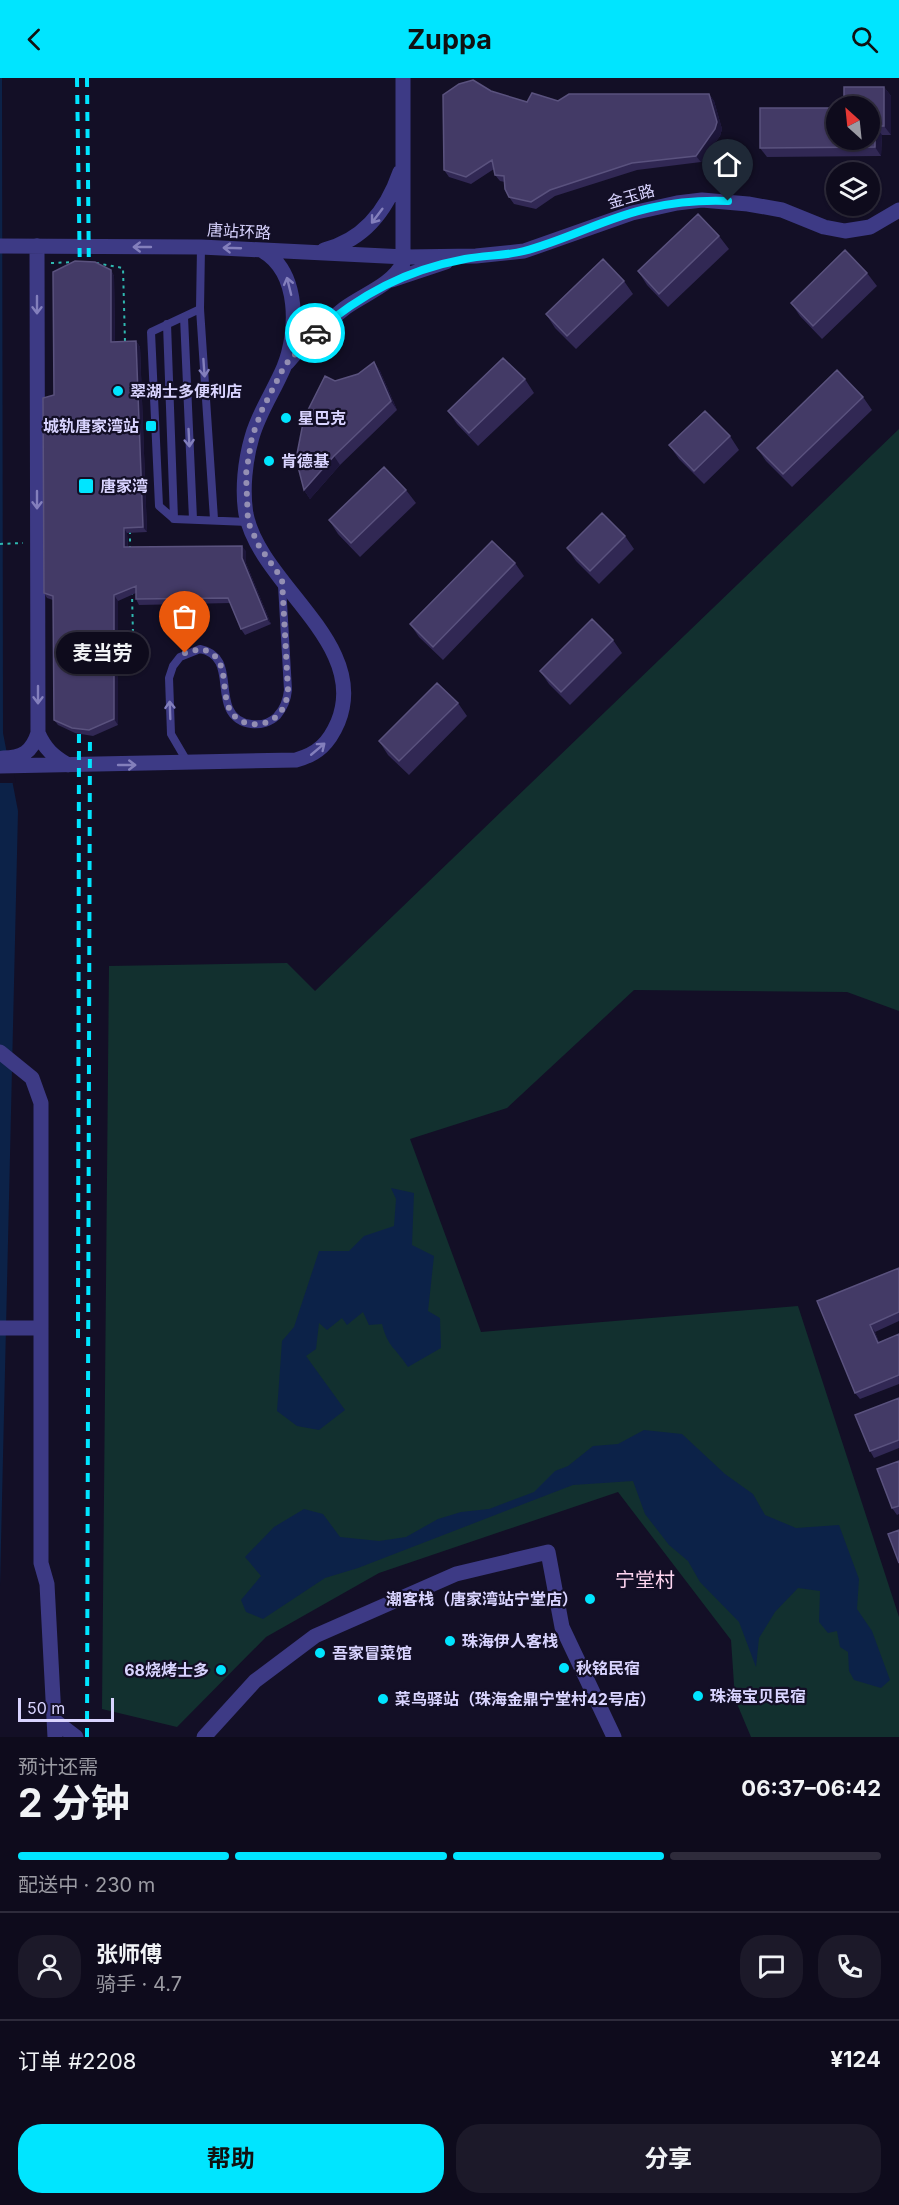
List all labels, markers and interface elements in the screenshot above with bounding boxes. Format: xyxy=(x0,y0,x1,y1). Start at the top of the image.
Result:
icon: back xyxy=(18,23,51,56)
text: Zuppa xyxy=(407,23,492,56)
icon: search xyxy=(848,23,881,56)
north arrow xyxy=(826,96,880,150)
map controls xyxy=(826,96,880,216)
pin xyxy=(702,139,753,201)
icon: home xyxy=(711,148,744,181)
button: layers xyxy=(826,162,880,216)
street label: 金玉路 xyxy=(605,180,657,212)
one-way arrow xyxy=(371,208,384,224)
street label: 唐站环路 xyxy=(207,219,271,243)
one-way arrow xyxy=(133,241,153,253)
one-way arrow xyxy=(223,242,243,253)
one-way arrow xyxy=(282,277,294,296)
one-way arrow xyxy=(31,294,43,314)
courier xyxy=(285,303,345,363)
icon: car xyxy=(299,317,332,350)
one-way arrow xyxy=(199,357,210,377)
place label: 翠湖士多便利店 xyxy=(130,381,242,401)
marker: 翠湖士多便利店 xyxy=(111,384,125,398)
place label: 星巴克 xyxy=(298,408,346,428)
marker: 星巴克 xyxy=(279,411,293,425)
place label: 城轨唐家湾站 xyxy=(43,416,139,436)
marker: 城轨唐家湾站 xyxy=(144,419,158,433)
one-way arrow xyxy=(184,428,195,448)
place label: 肯德基 xyxy=(281,451,330,471)
marker: 肯德基 xyxy=(262,454,276,468)
place label: 唐家湾 xyxy=(100,476,148,496)
marker: 唐家湾 xyxy=(77,477,95,495)
one-way arrow xyxy=(31,489,43,509)
pin xyxy=(159,591,210,653)
icon: bag xyxy=(168,600,201,633)
callout: 麦当劳 xyxy=(56,632,149,674)
text: 麦当劳 xyxy=(73,641,133,665)
one-way arrow xyxy=(32,684,44,704)
one-way arrow xyxy=(165,701,176,721)
one-way arrow xyxy=(310,743,326,757)
one-way arrow xyxy=(116,759,136,771)
district label: 宁堂村 xyxy=(615,1568,675,1592)
place label: 潮客栈（唐家湾站宁堂店） xyxy=(386,1589,578,1609)
marker: 潮客栈（唐家湾站宁堂店） xyxy=(583,1592,597,1606)
place label: 珠海伊人客栈 xyxy=(462,1631,558,1651)
marker: 珠海伊人客栈 xyxy=(443,1634,457,1648)
place label: 吾家冒菜馆 xyxy=(332,1643,412,1663)
marker: 吾家冒菜馆 xyxy=(313,1646,327,1660)
place label: 秋铭民宿 xyxy=(576,1658,640,1678)
place label: 68烧烤士多 xyxy=(124,1660,209,1680)
marker: 秋铭民宿 xyxy=(557,1661,571,1675)
marker: 68烧烤士多 xyxy=(214,1663,228,1677)
place label: 珠海宝贝民宿 xyxy=(710,1686,806,1706)
place label: 菜鸟驿站（珠海金鼎宁堂村42号店） xyxy=(395,1689,656,1709)
marker: 珠海宝贝民宿 xyxy=(691,1689,705,1703)
marker: 菜鸟驿站（珠海金鼎宁堂村42号店） xyxy=(376,1692,390,1706)
scale bar xyxy=(18,1695,114,1722)
text: 50 m xyxy=(27,1698,65,1718)
text: 预计还需 xyxy=(18,1755,98,1779)
text: 06:37–06:42 xyxy=(741,1775,881,1801)
text: 2 分钟 xyxy=(18,1779,130,1826)
text: 配送中 · 230 m xyxy=(18,1873,155,1897)
button: person xyxy=(18,1935,81,1998)
button: chat xyxy=(740,1935,803,1998)
button: phone xyxy=(818,1935,881,1998)
text: 张师傅 xyxy=(96,1941,162,1967)
text: 骑手 · 4.7 xyxy=(96,1972,182,1996)
text: ¥124 xyxy=(831,2046,881,2072)
text: 订单 #2208 xyxy=(18,2048,136,2074)
button: 帮助 xyxy=(18,2124,444,2193)
button: 分享 xyxy=(456,2124,881,2193)

